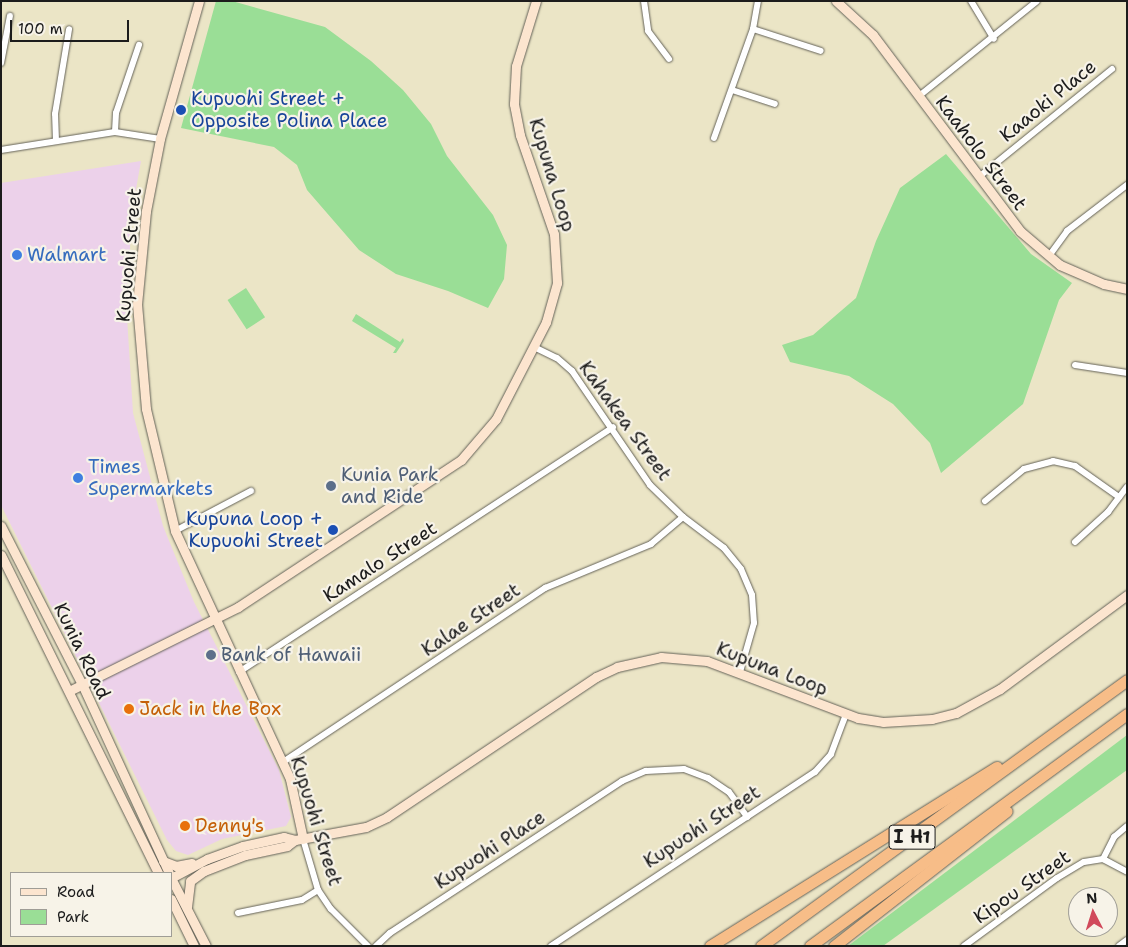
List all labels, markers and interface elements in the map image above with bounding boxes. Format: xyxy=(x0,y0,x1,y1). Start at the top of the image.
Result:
scale bar xyxy=(12,10,131,42)
text: 100 m xyxy=(18,19,63,39)
street label: Kaaoki Place xyxy=(995,55,1101,147)
place label: Kupuohi Street + Opposite Polina Place xyxy=(191,88,387,132)
street label: Kaaholo Street xyxy=(930,91,1032,215)
marker: Kupuohi Street + Opposite Polina Place xyxy=(175,104,187,116)
street label: Kupuna Loop xyxy=(524,116,580,234)
street label: Kupuohi Street xyxy=(112,187,146,323)
place label: Walmart xyxy=(27,244,107,266)
marker: Walmart xyxy=(11,249,23,261)
street label: Kahakea Street xyxy=(574,357,676,485)
place label: Times Supermarkets xyxy=(88,456,213,500)
place label: Kunia Park and Ride xyxy=(341,464,439,508)
marker: Times Supermarkets xyxy=(72,472,84,484)
marker: Kunia Park and Ride xyxy=(325,480,337,492)
place label: Kupuna Loop + Kupuohi Street xyxy=(186,508,323,552)
street label: Kamalo Street xyxy=(319,517,441,607)
marker: Kupuna Loop + Kupuohi Street xyxy=(327,524,339,536)
street label: Kalae Street xyxy=(417,579,525,661)
street label: Kunia Road xyxy=(49,599,115,703)
street label: Kupuna Loop xyxy=(713,637,831,701)
place label: Bank of Hawaii xyxy=(221,644,361,666)
marker: Bank of Hawaii xyxy=(205,649,217,661)
place label: Jack in the Box xyxy=(139,698,281,720)
marker: Jack in the Box xyxy=(123,703,135,715)
street label: Kupuohi Street xyxy=(285,753,347,889)
street label: Kupuohi Street xyxy=(639,781,765,873)
street label: Kupuohi Place xyxy=(431,806,549,894)
place label: Denny's xyxy=(195,815,264,837)
marker: Denny's xyxy=(179,820,191,832)
road number: I H1 xyxy=(888,822,936,852)
street label: Kipou Street xyxy=(969,845,1075,929)
legend xyxy=(10,872,172,937)
text: Road xyxy=(57,882,95,902)
north arrow xyxy=(1068,887,1118,937)
text: N xyxy=(1085,889,1098,908)
text: Park xyxy=(57,907,89,927)

